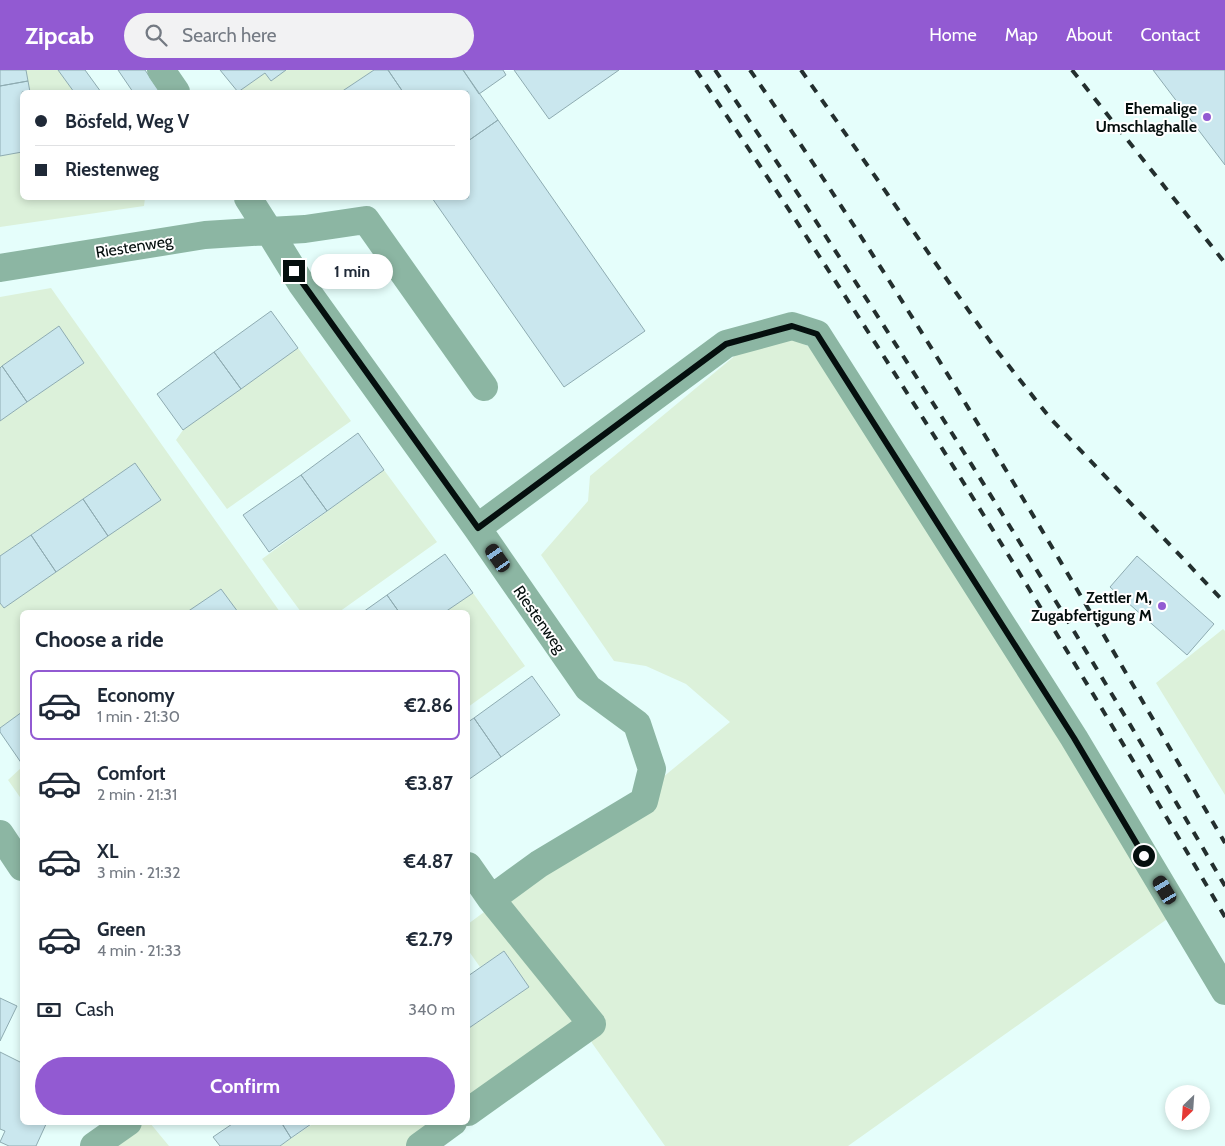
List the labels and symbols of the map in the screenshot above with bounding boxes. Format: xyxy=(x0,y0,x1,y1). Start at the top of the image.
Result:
place label: Ehemalige Umschlaghalle xyxy=(1095,99,1197,136)
marker: Ehemalige Umschlaghalle xyxy=(1201,111,1213,123)
street label: Riestenweg xyxy=(94,231,175,262)
callout: 1 min xyxy=(312,254,394,288)
route end xyxy=(283,260,305,282)
car xyxy=(483,541,512,575)
street label: Riestenweg xyxy=(510,582,570,657)
place label: Zettler M, Zugabfertigung M xyxy=(1031,588,1152,625)
marker: Zettler M, Zugabfertigung M xyxy=(1156,600,1168,612)
route start xyxy=(1133,845,1155,867)
car xyxy=(1150,873,1179,907)
north arrow xyxy=(1165,1085,1210,1130)

